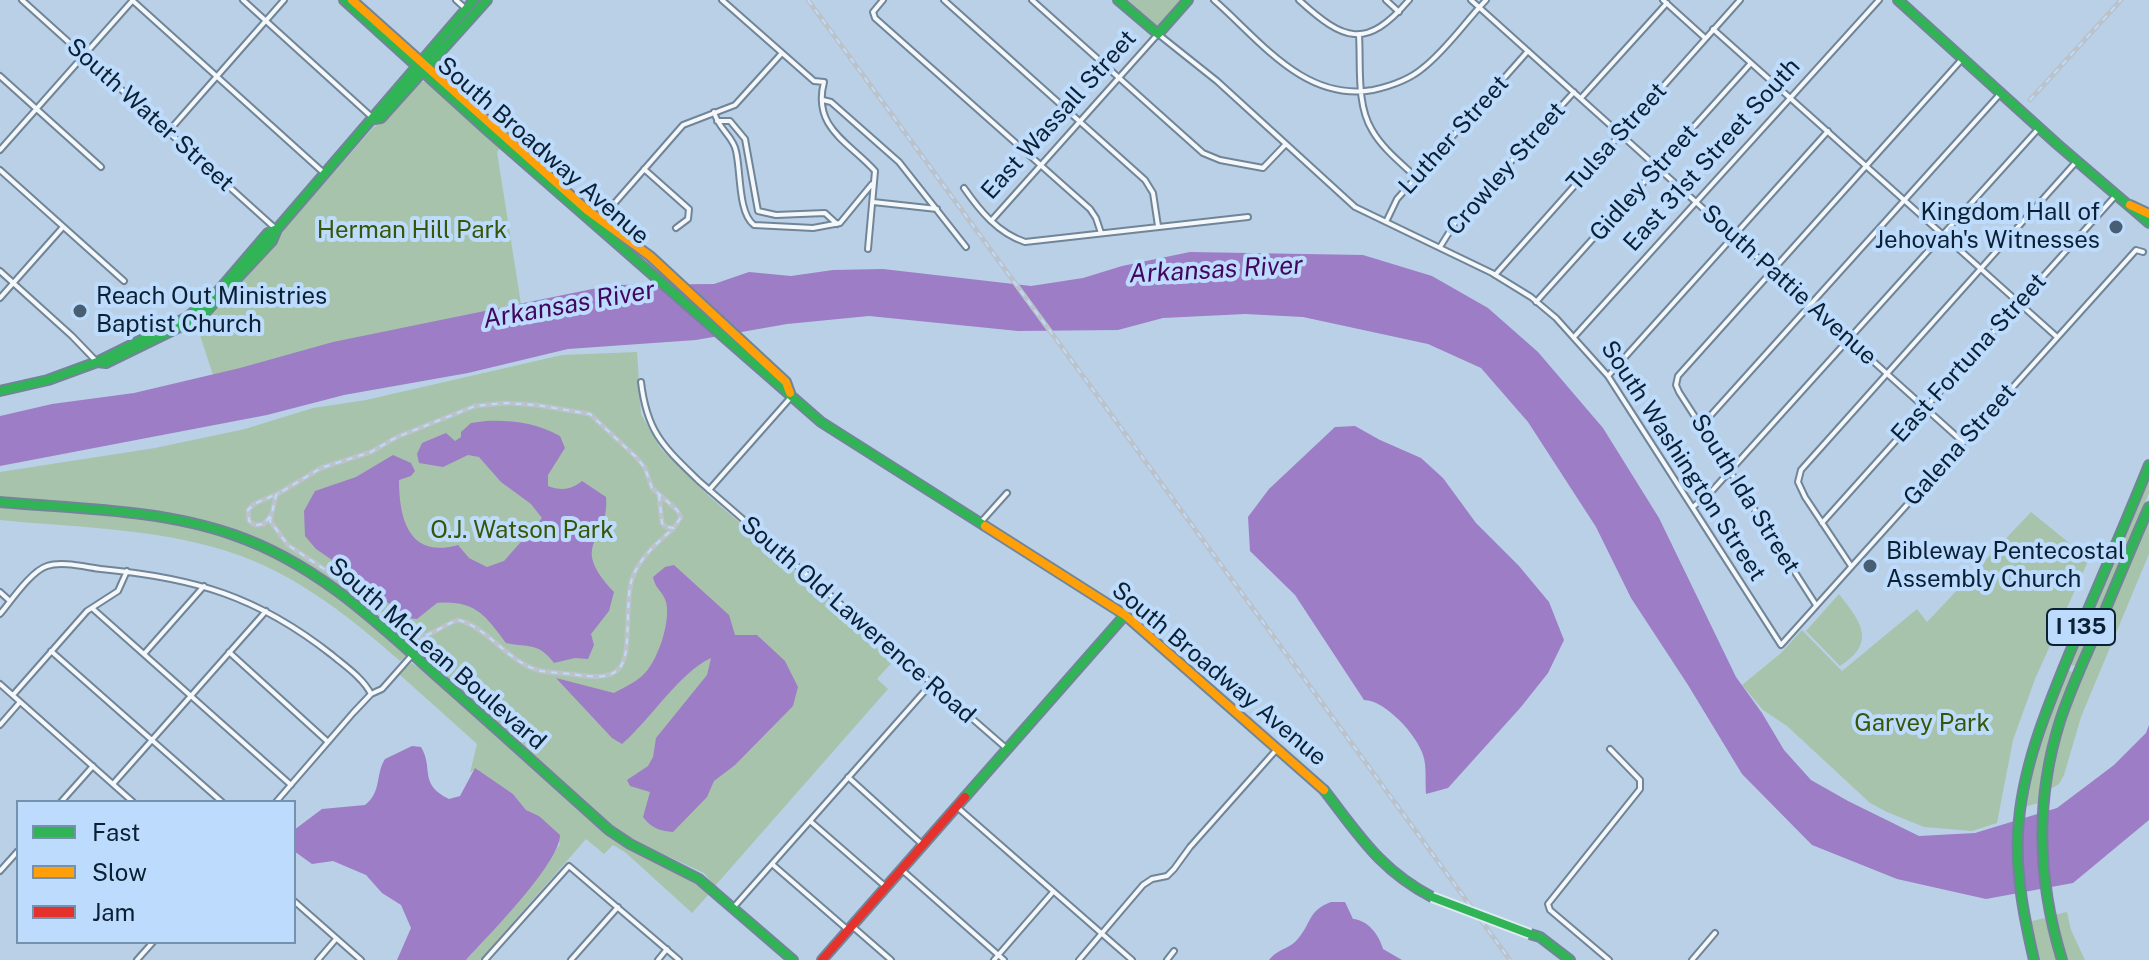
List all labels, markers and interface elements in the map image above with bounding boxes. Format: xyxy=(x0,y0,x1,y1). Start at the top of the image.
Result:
street label: East Wassall Street xyxy=(975,25,1143,205)
street label: South Water Street xyxy=(60,32,240,198)
street label: South Broadway Avenue xyxy=(431,51,655,251)
street label: East 31st Street South xyxy=(1618,53,1806,257)
street label: Luther Street xyxy=(1393,70,1515,200)
street label: Tulsa Street xyxy=(1561,77,1673,197)
street label: Crowley Street xyxy=(1440,97,1572,241)
street label: Gidley Street xyxy=(1584,119,1704,247)
street label: South Pattie Avenue xyxy=(1696,199,1882,371)
place label: Kingdom Hall of Jehovah's Witnesses xyxy=(1875,199,2100,255)
park label: Herman Hill Park xyxy=(317,217,507,245)
marker: Kingdom Hall of Jehovah's Witnesses xyxy=(2107,218,2125,236)
water label: Arkansas River xyxy=(1128,250,1304,290)
street label: East Fortuna Street xyxy=(1885,267,2053,449)
water label: Arkansas River xyxy=(481,275,657,335)
place label: Reach Out Ministries Baptist Church xyxy=(96,283,327,339)
marker: Reach Out Ministries Baptist Church xyxy=(71,302,89,320)
street label: South Washington Street xyxy=(1594,335,1772,587)
street label: Galena Street xyxy=(1898,378,2022,512)
street label: South Ida Street xyxy=(1684,409,1806,579)
street label: South Old Lawerence Road xyxy=(735,510,981,730)
park label: O.J. Watson Park xyxy=(430,517,614,545)
place label: Bibleway Pentecostal Assembly Church xyxy=(1886,538,2125,594)
street label: South McLean Boulevard xyxy=(322,552,552,756)
marker: Bibleway Pentecostal Assembly Church xyxy=(1861,557,1879,575)
street label: South Broadway Avenue xyxy=(1106,576,1332,772)
road number: I 135 xyxy=(2047,609,2115,645)
park label: Garvey Park xyxy=(1854,710,1990,738)
legend xyxy=(16,800,296,944)
text: Fast xyxy=(92,818,140,846)
text: Slow xyxy=(92,858,147,886)
text: Jam xyxy=(92,898,135,926)

